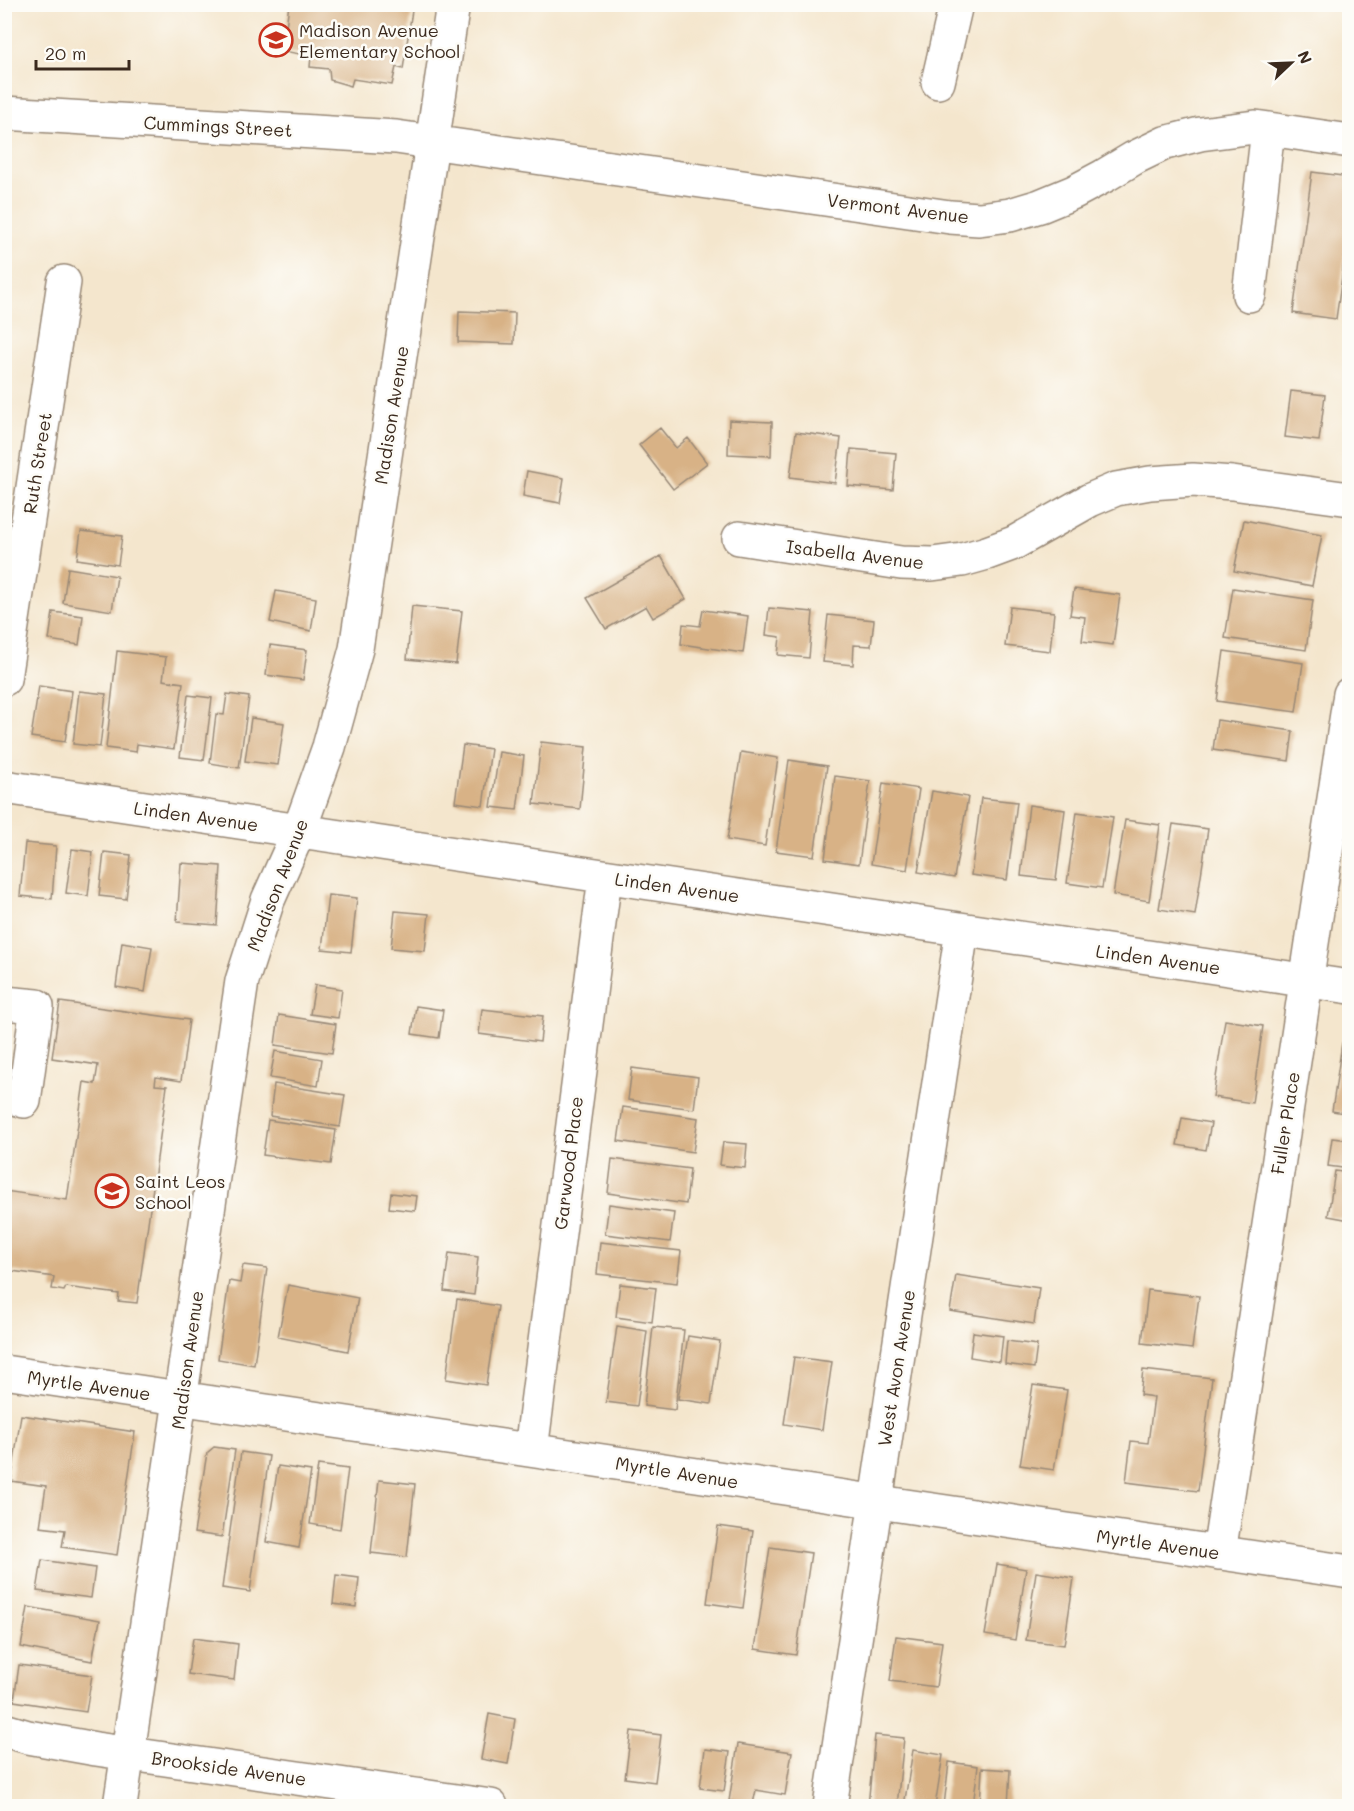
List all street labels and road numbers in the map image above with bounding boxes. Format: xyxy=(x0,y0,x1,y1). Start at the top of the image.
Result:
street label: Cummings Street xyxy=(143,110,293,142)
street label: Vermont Avenue xyxy=(826,187,970,229)
street label: Madison Avenue xyxy=(368,344,414,486)
street label: Ruth Street xyxy=(17,410,57,516)
street label: Isabella Avenue xyxy=(785,534,925,574)
street label: Linden Avenue xyxy=(132,795,260,837)
street label: Madison Avenue xyxy=(241,815,313,955)
street label: Linden Avenue xyxy=(613,866,741,908)
street label: Linden Avenue xyxy=(1094,938,1222,980)
street label: Fuller Place xyxy=(1265,1070,1305,1176)
street label: Garwood Place xyxy=(548,1095,588,1231)
street label: West Avon Avenue xyxy=(872,1288,920,1448)
street label: Madison Avenue xyxy=(165,1289,209,1431)
street label: Myrtle Avenue xyxy=(26,1364,152,1406)
street label: Myrtle Avenue xyxy=(614,1450,740,1494)
street label: Myrtle Avenue xyxy=(1095,1523,1221,1565)
street label: Brookside Avenue xyxy=(150,1745,308,1791)

